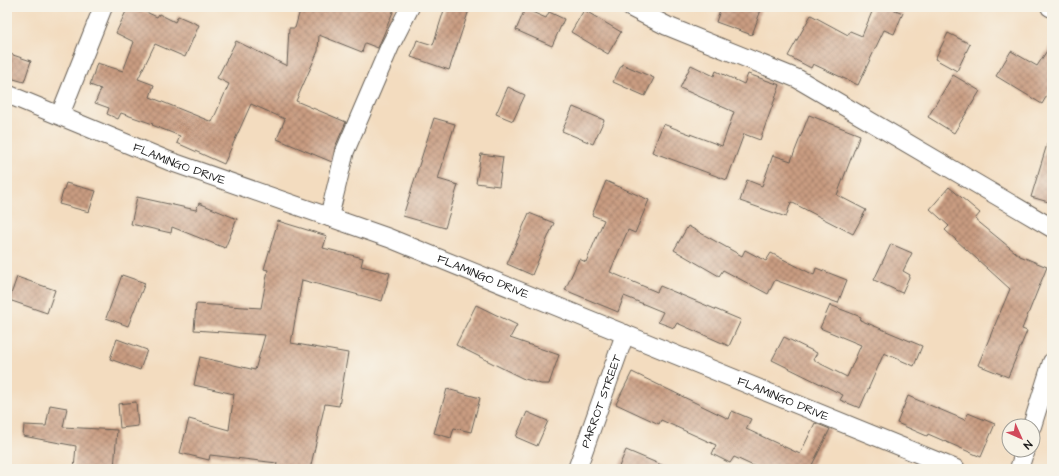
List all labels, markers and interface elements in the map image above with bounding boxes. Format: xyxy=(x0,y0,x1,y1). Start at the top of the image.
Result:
street label: FLAMINGO DRIVE xyxy=(131,139,228,189)
street label: FLAMINGO DRIVE xyxy=(435,250,531,303)
street label: PARROT STREET xyxy=(577,352,626,450)
street label: FLAMINGO DRIVE xyxy=(735,372,832,425)
north arrow xyxy=(1001,418,1041,458)
text: N xyxy=(1020,437,1035,453)

